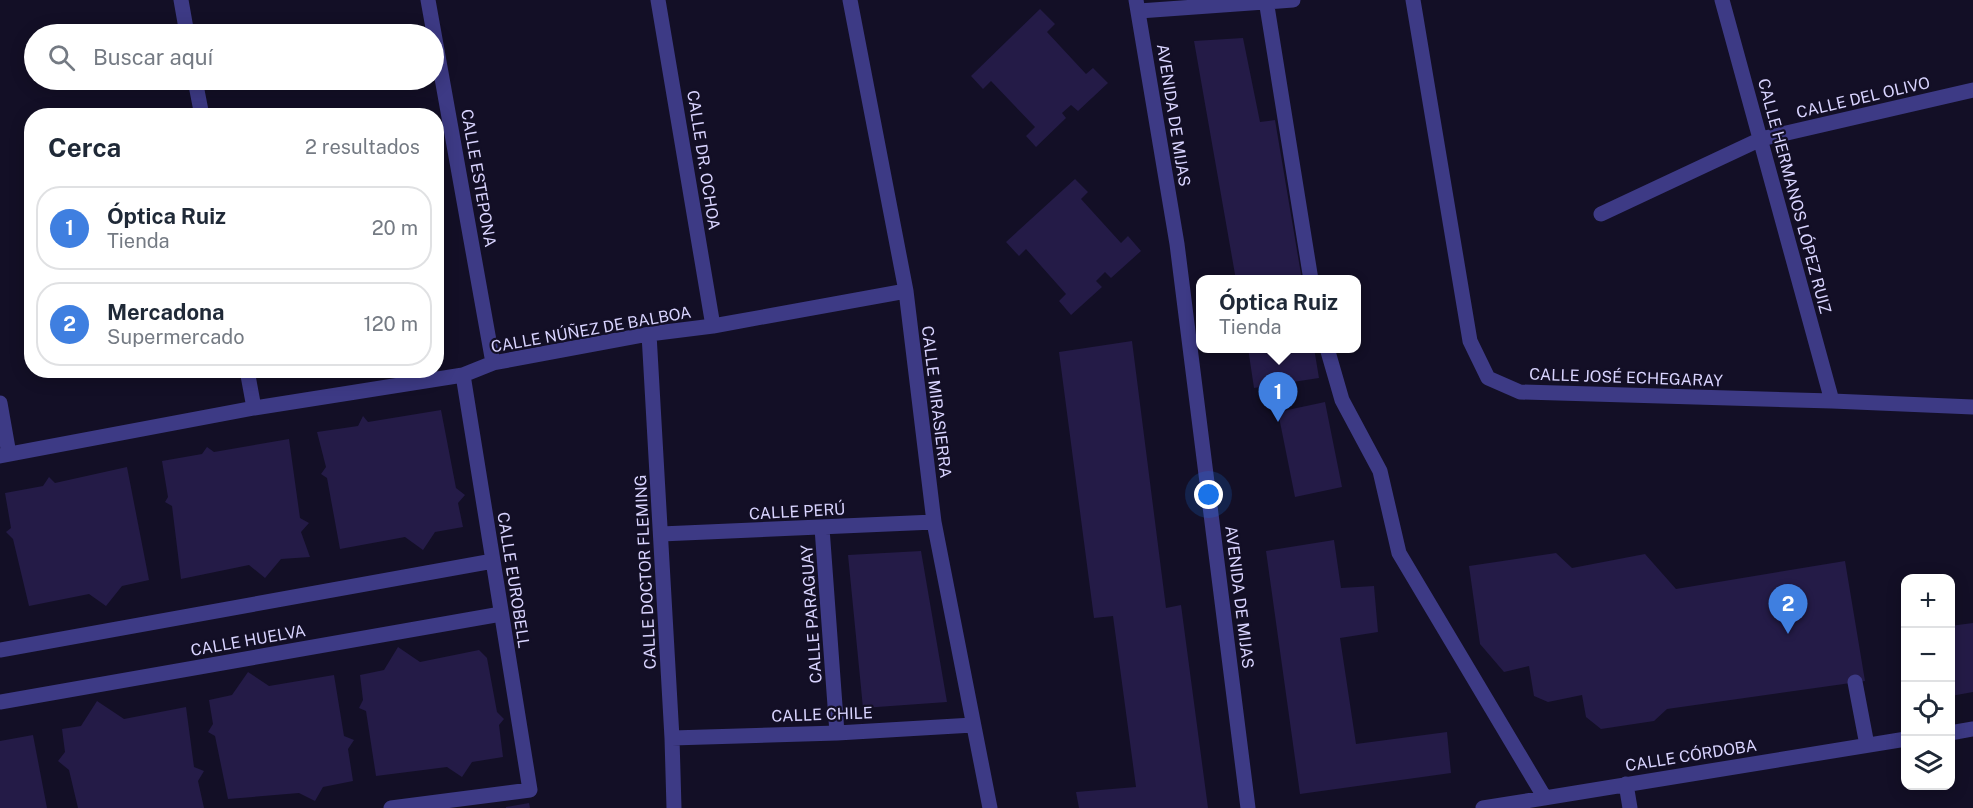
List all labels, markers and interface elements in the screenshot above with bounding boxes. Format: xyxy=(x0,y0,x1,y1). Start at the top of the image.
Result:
search box xyxy=(24,24,444,90)
icon: search xyxy=(45,41,78,74)
street label: AVENIDA DE MIJAS xyxy=(1153,43,1194,188)
text: Buscar aquí xyxy=(93,44,213,70)
street label: CALLE DEL OLIVO xyxy=(1794,73,1932,122)
street label: CALLE HERMANOS LÓPEZ RUIZ xyxy=(1754,76,1836,316)
street label: CALLE DR. OCHOA xyxy=(683,89,724,231)
street label: CALLE ESTEPONA xyxy=(457,108,500,249)
text: Cerca xyxy=(48,132,121,163)
text: 2 resultados xyxy=(305,135,420,159)
text: Óptica Ruiz xyxy=(107,203,226,229)
text: 1 xyxy=(65,216,74,240)
text: 20 m xyxy=(372,216,418,240)
text: Tienda xyxy=(107,229,170,253)
popup xyxy=(1196,275,1361,353)
text: Óptica Ruiz xyxy=(1219,289,1338,315)
text: Mercadona xyxy=(107,299,225,325)
street label: CALLE NÚÑEZ DE BALBOA xyxy=(489,302,693,356)
text: 2 xyxy=(63,312,76,336)
text: 120 m xyxy=(364,312,418,336)
text: Tienda xyxy=(1219,315,1282,339)
text: Supermercado xyxy=(107,325,245,349)
street label: CALLE MIRASIERRA xyxy=(918,325,955,479)
street label: CALLE JOSÉ ECHEGARAY xyxy=(1529,364,1723,390)
pin: 1 xyxy=(1258,372,1298,422)
street label: CALLE DOCTOR FLEMING xyxy=(631,474,660,670)
your location xyxy=(1194,480,1223,509)
street label: CALLE PERÚ xyxy=(748,498,846,524)
street label: CALLE EUROBELL xyxy=(493,511,534,649)
street label: AVENIDA DE MIJAS xyxy=(1221,524,1258,670)
street label: CALLE PARAGUAY xyxy=(797,544,826,684)
map controls xyxy=(1901,574,1955,790)
button: + xyxy=(1901,574,1955,628)
pin: 2 xyxy=(1768,584,1808,634)
street label: CALLE HUELVA xyxy=(189,621,307,660)
button: − xyxy=(1901,628,1955,682)
button: locate xyxy=(1901,682,1955,736)
street label: CALLE CHILE xyxy=(771,703,873,726)
street label: CALLE CÓRDOBA xyxy=(1624,735,1758,775)
button: layers xyxy=(1901,736,1955,790)

